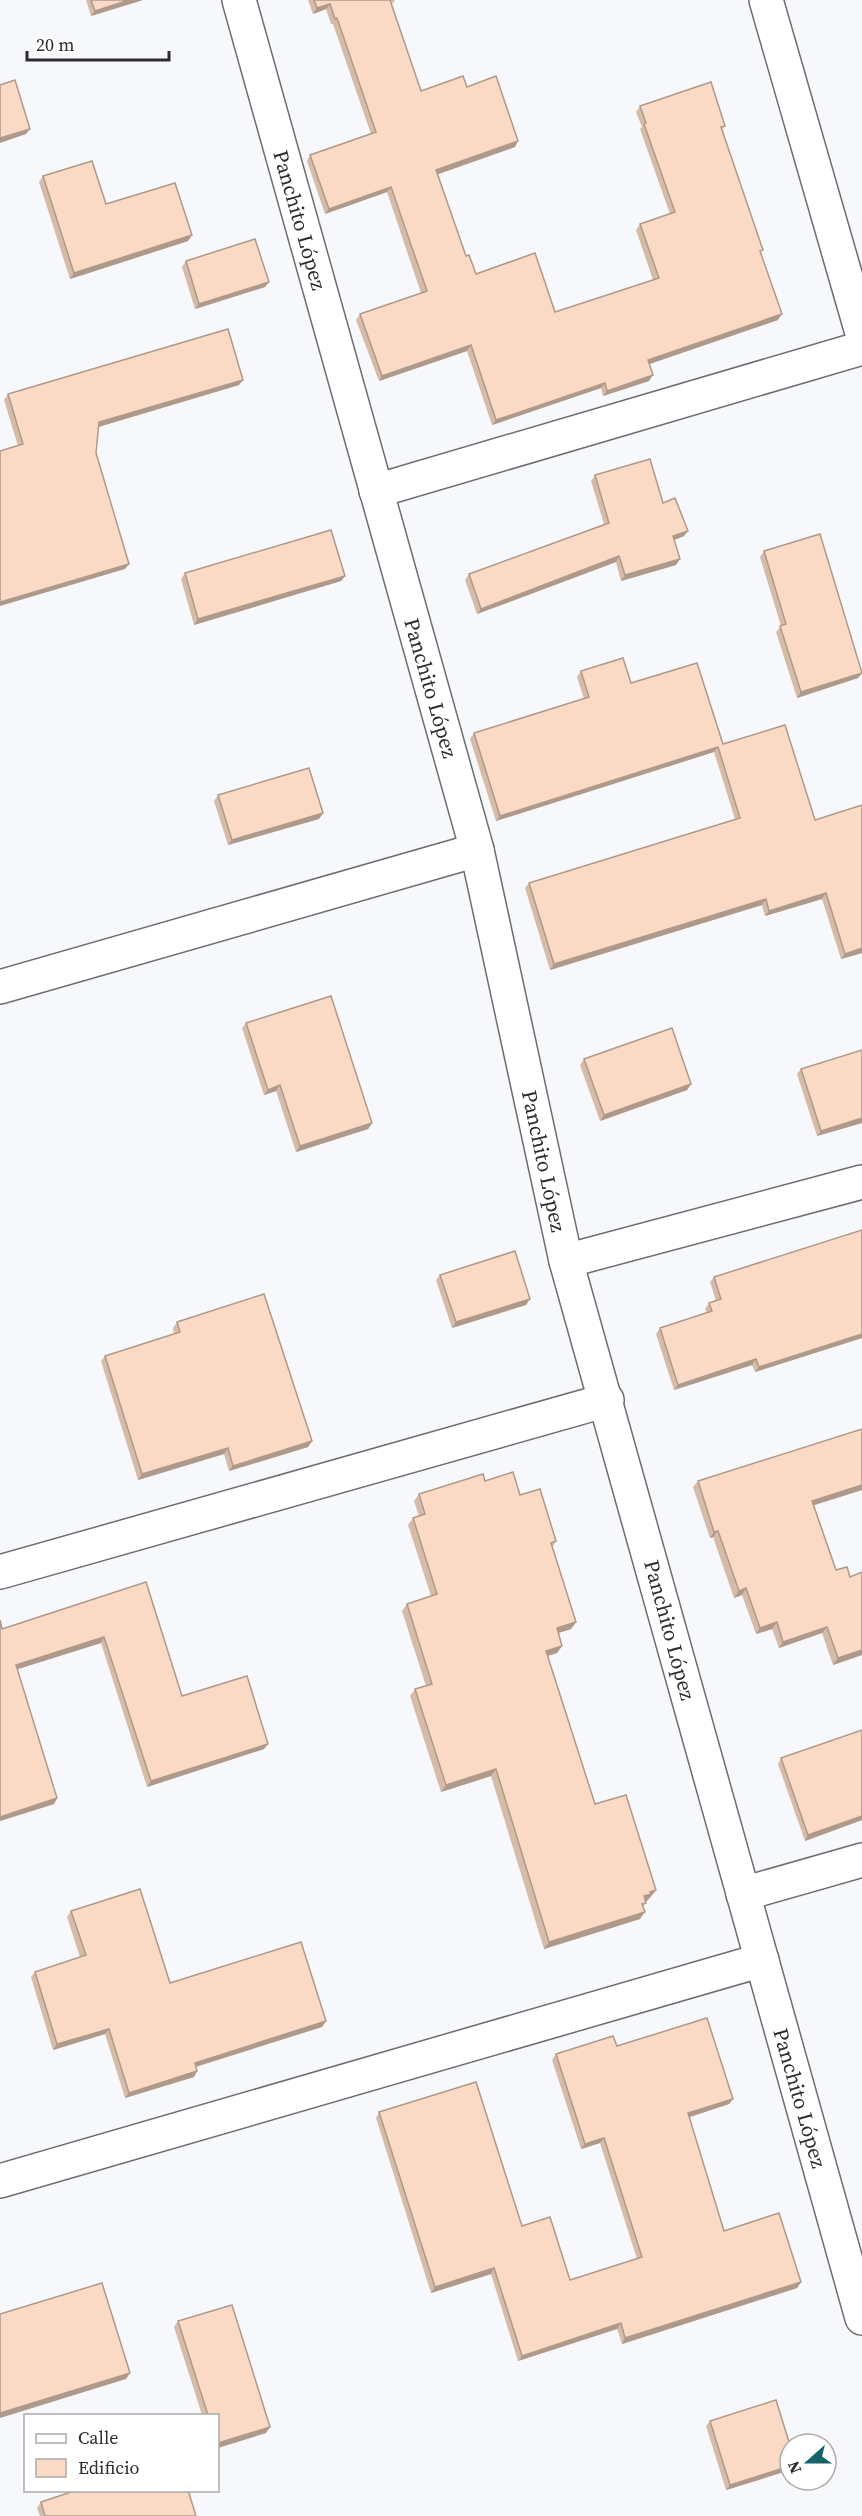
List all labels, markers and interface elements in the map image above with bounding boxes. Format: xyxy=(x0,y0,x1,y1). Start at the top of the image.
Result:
scale bar xyxy=(27,24,170,62)
text: 20 m xyxy=(36,32,74,57)
street label: Panchito López xyxy=(266,147,334,294)
street label: Panchito López xyxy=(397,615,465,762)
street label: Panchito López xyxy=(515,1087,573,1235)
street label: Panchito López xyxy=(637,1557,703,1704)
street label: Panchito López xyxy=(766,2025,834,2172)
legend xyxy=(24,2414,219,2492)
text: Calle xyxy=(78,2425,118,2450)
north arrow xyxy=(778,2432,838,2492)
text: Edificio xyxy=(78,2455,139,2480)
text: N xyxy=(782,2458,806,2477)

